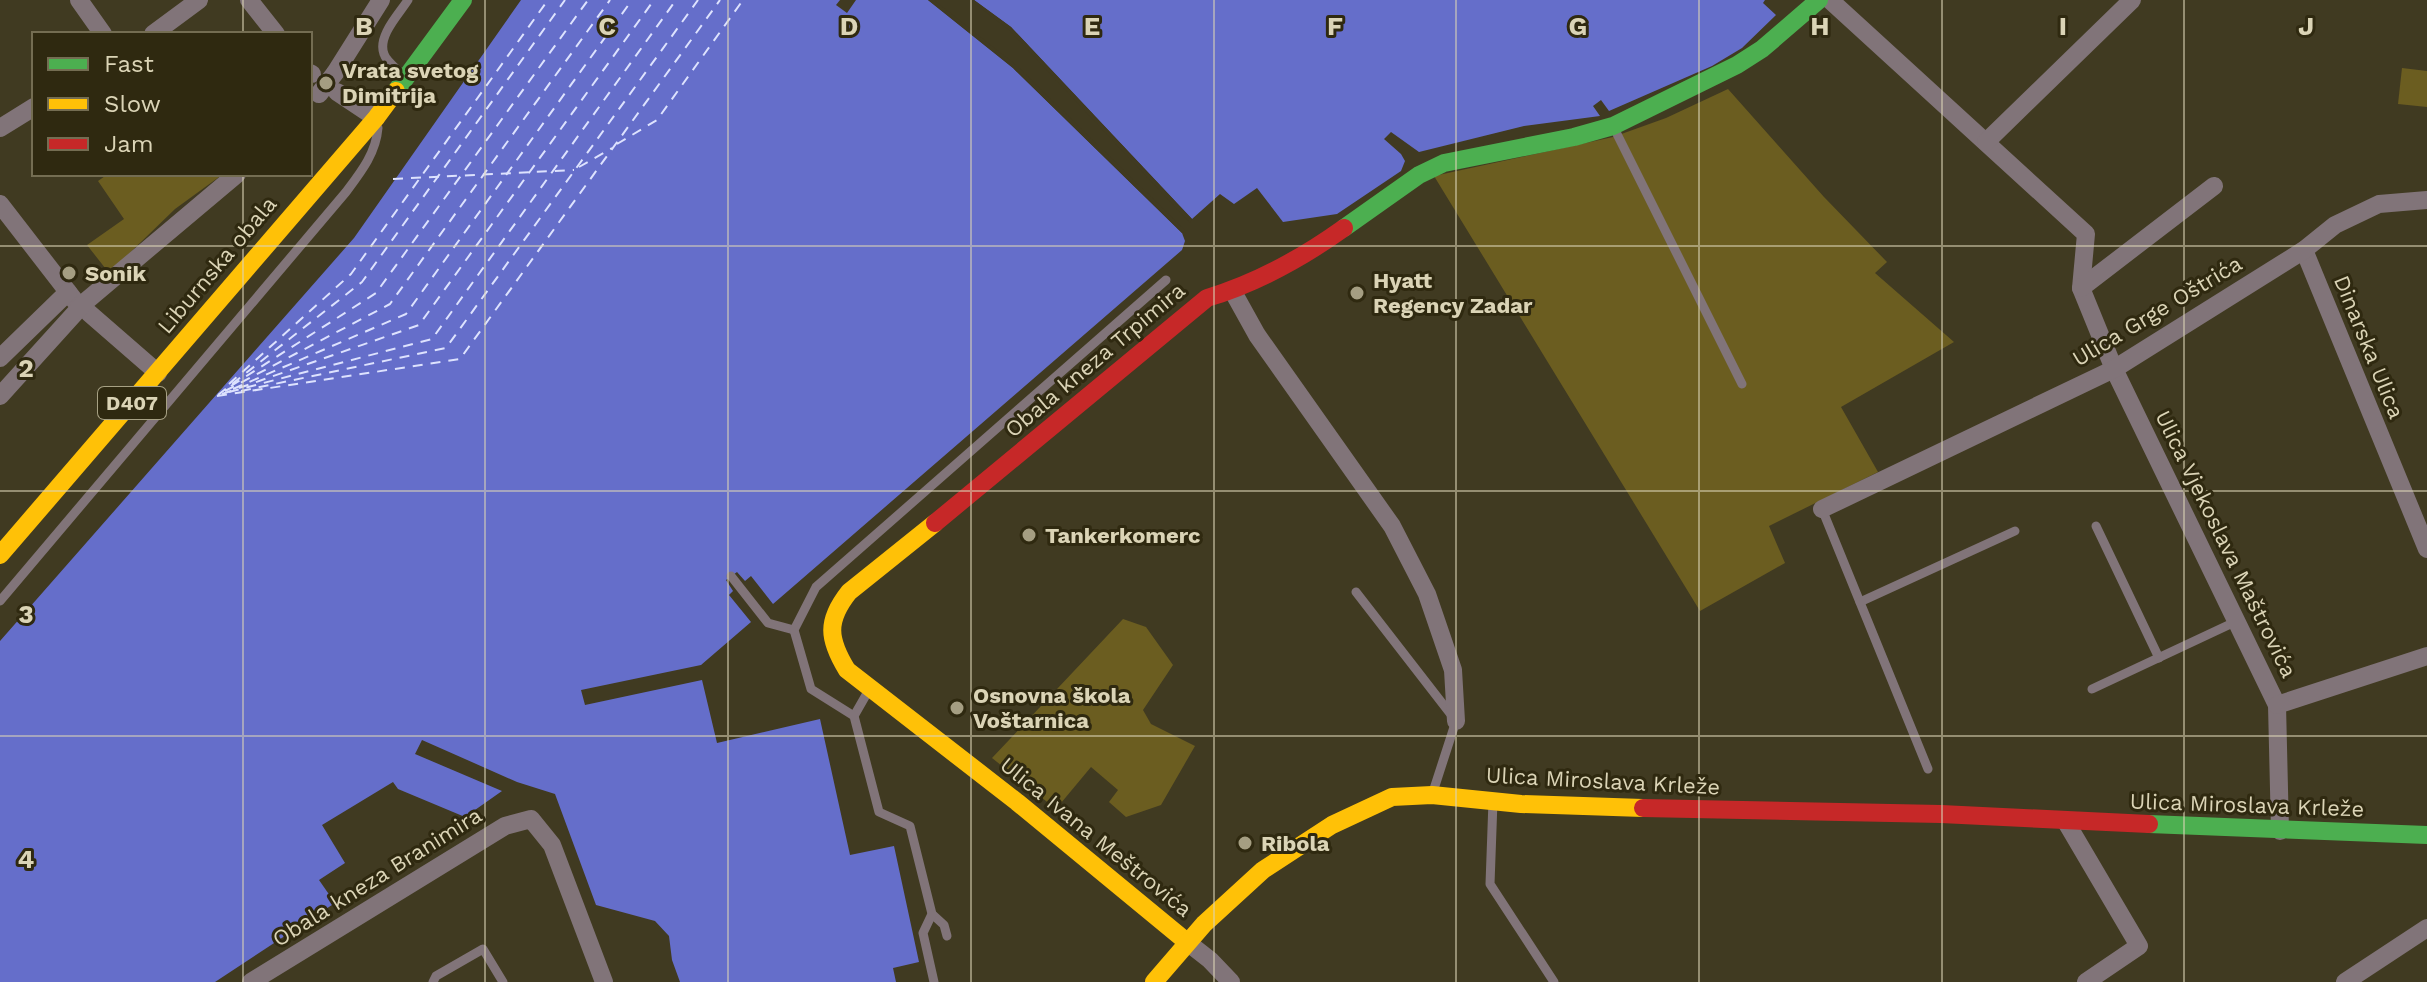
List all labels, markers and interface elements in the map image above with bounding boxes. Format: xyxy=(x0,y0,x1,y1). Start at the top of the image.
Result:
text: B xyxy=(355,11,373,41)
text: C xyxy=(598,11,616,41)
text: D xyxy=(840,11,858,41)
text: E xyxy=(1084,11,1100,41)
text: F xyxy=(1327,11,1343,41)
text: G xyxy=(1569,11,1587,41)
text: H xyxy=(1810,11,1830,41)
text: I xyxy=(2059,11,2067,41)
text: J xyxy=(2298,11,2314,41)
legend xyxy=(32,32,312,176)
text: Fast xyxy=(104,50,154,78)
place label: Vrata svetog Dimitrija xyxy=(342,58,479,108)
marker: Vrata svetog Dimitrija xyxy=(317,74,335,92)
text: Slow xyxy=(104,90,161,118)
text: Jam xyxy=(104,130,154,158)
street label: Liburnska obala xyxy=(152,192,282,338)
street label: Ulica Grge Oštrića xyxy=(2068,251,2246,371)
place label: Sonik xyxy=(85,261,146,286)
marker: Sonik xyxy=(60,264,78,282)
place label: Hyatt Regency Zadar xyxy=(1373,268,1533,318)
street label: Dinarska Ulica xyxy=(2329,272,2409,422)
street label: Obala kneza Trpimira xyxy=(1000,278,1190,442)
marker: Hyatt Regency Zadar xyxy=(1348,284,1366,302)
text: 2 xyxy=(18,353,34,383)
road number: D407 xyxy=(98,387,166,419)
street label: Ulica Vjekoslava Maštrovića xyxy=(2150,406,2302,682)
place label: Tankerkomerc xyxy=(1045,523,1201,548)
marker: Tankerkomerc xyxy=(1020,526,1038,544)
text: 3 xyxy=(18,599,34,629)
place label: Osnovna škola Voštarnica xyxy=(973,683,1131,733)
marker: Osnovna škola Voštarnica xyxy=(948,699,966,717)
street label: Ulica Ivana Meštrovića xyxy=(995,752,1197,922)
street label: Ulica Miroslava Krleže xyxy=(1485,762,1721,800)
street label: Ulica Miroslava Krleže xyxy=(2129,788,2365,822)
street label: Obala kneza Branimira xyxy=(268,802,486,952)
place label: Ribola xyxy=(1261,831,1330,856)
marker: Ribola xyxy=(1236,834,1254,852)
text: 4 xyxy=(18,844,35,874)

